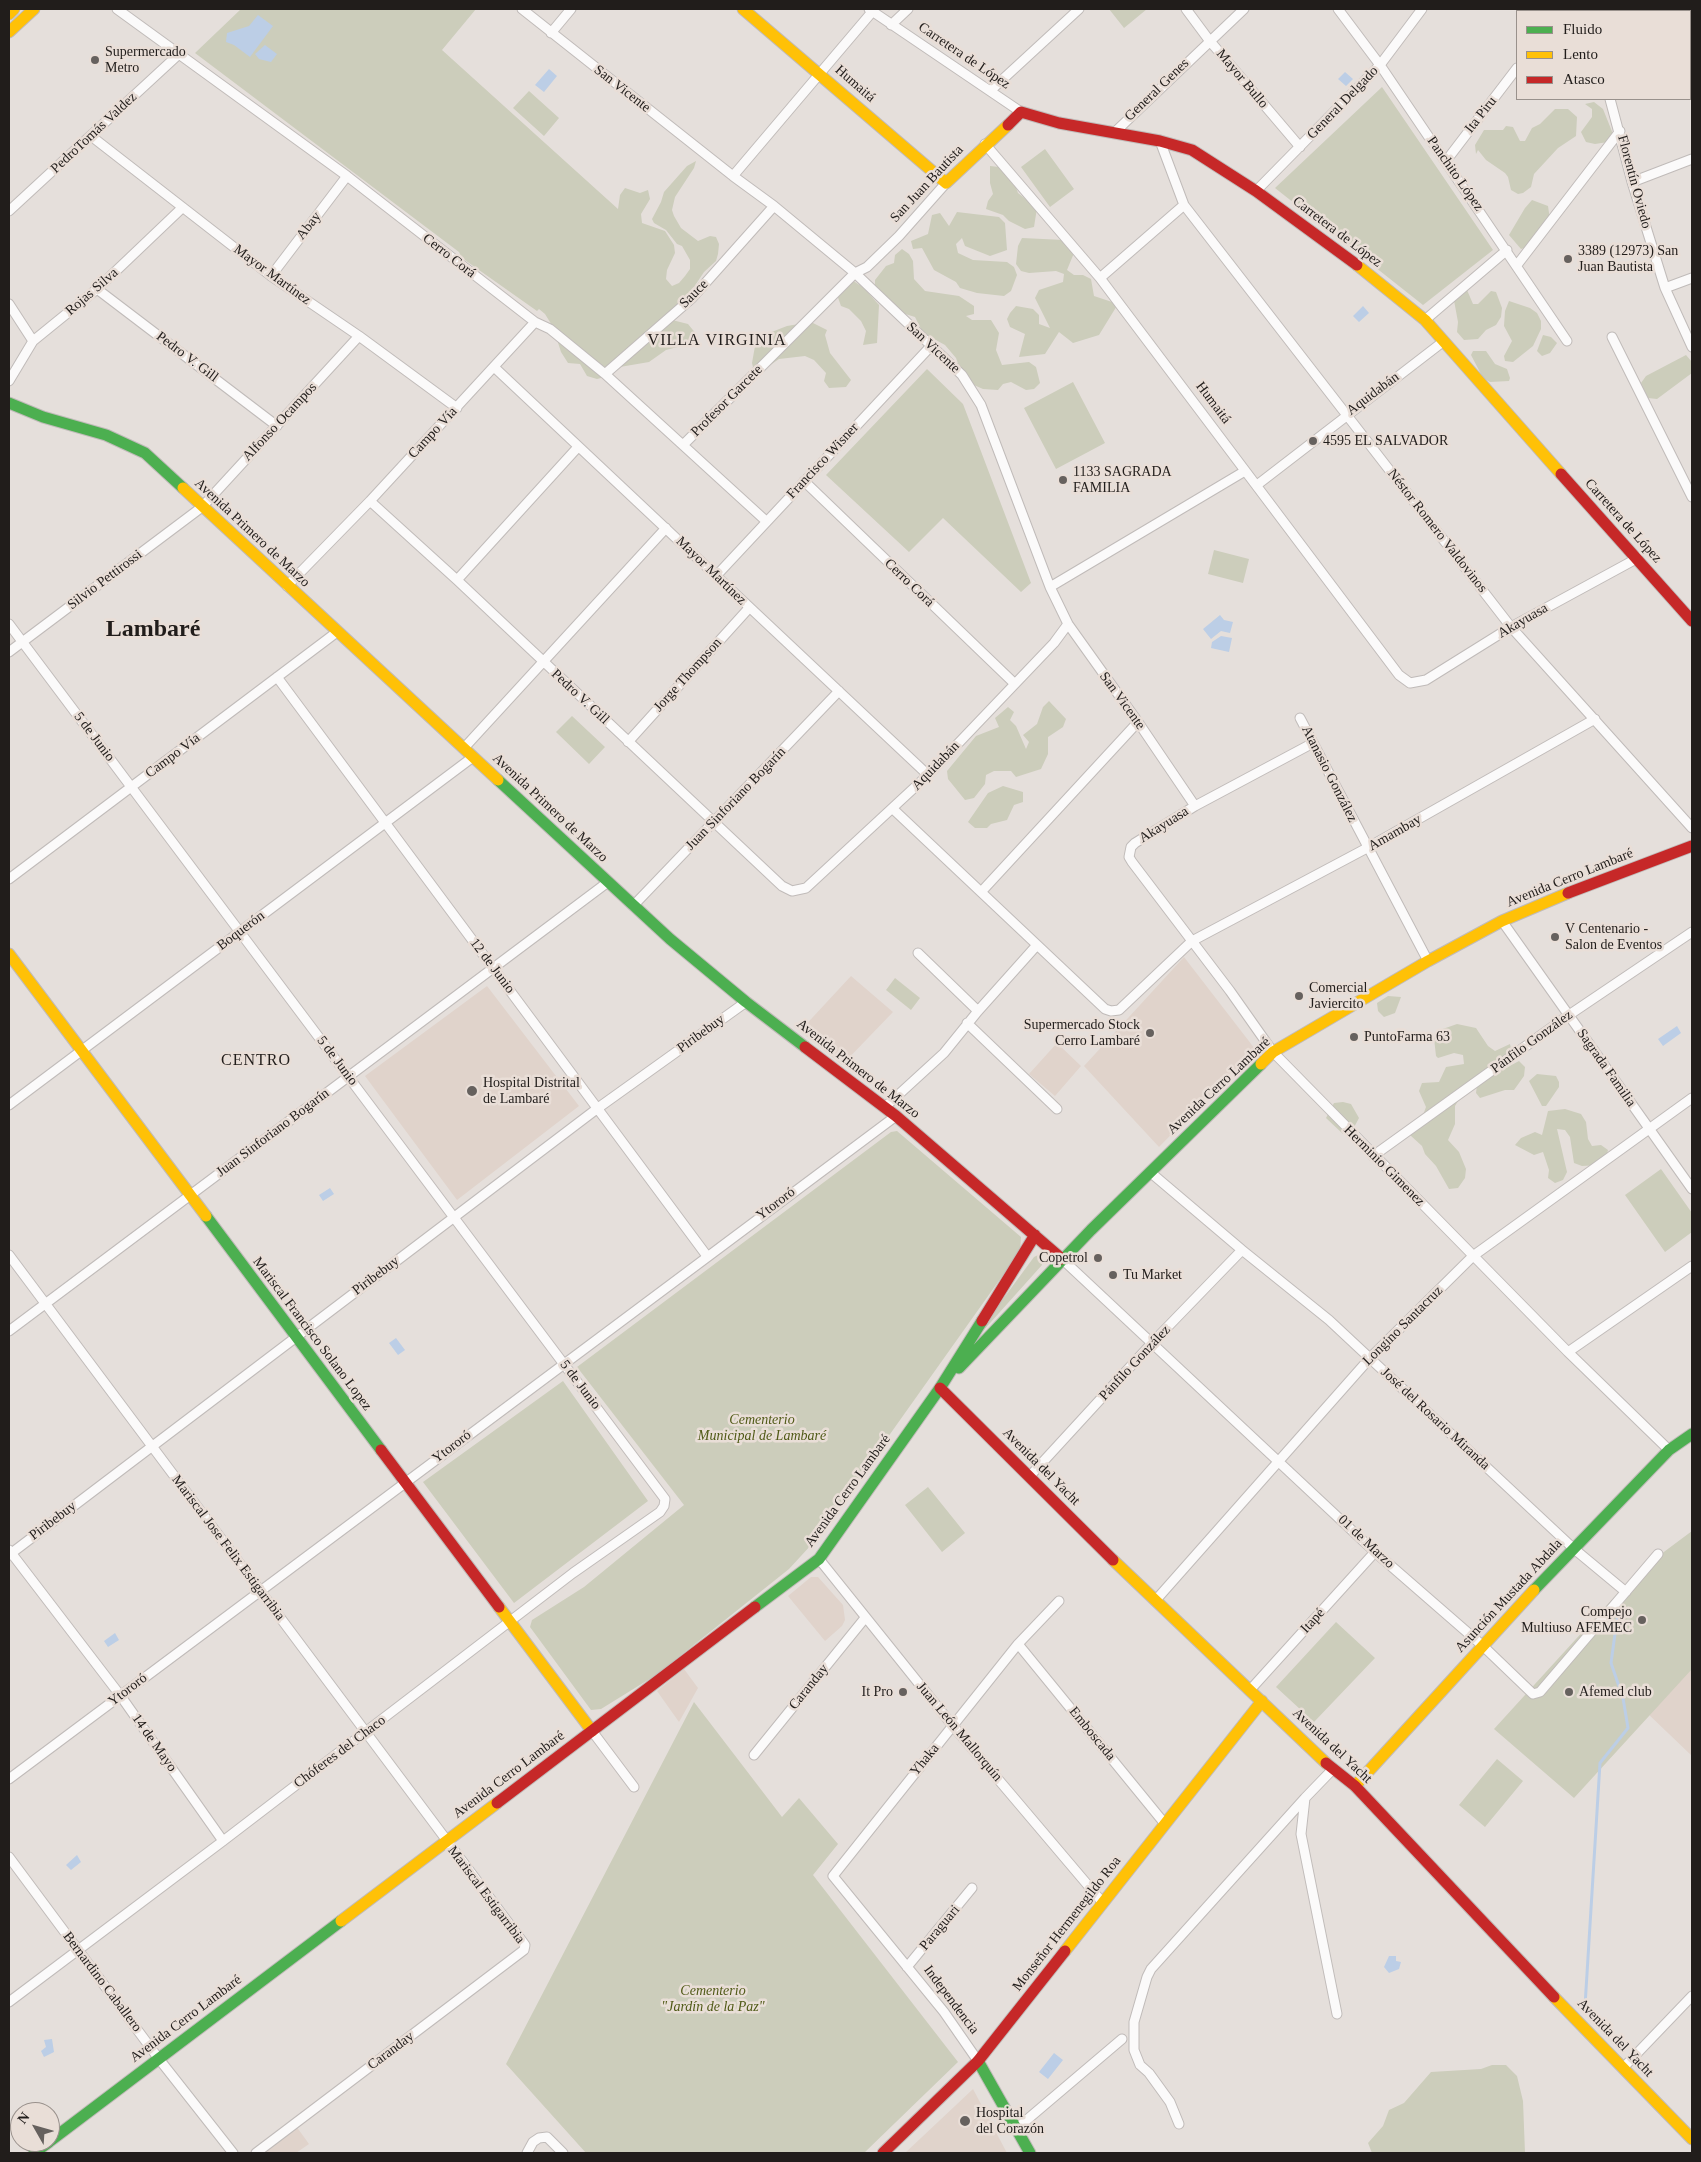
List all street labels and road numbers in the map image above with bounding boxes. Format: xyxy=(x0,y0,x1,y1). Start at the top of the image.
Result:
street label: Carretera de López xyxy=(915,19,1013,93)
street label: Mayor Bullo xyxy=(1212,46,1272,112)
street label: General Genes xyxy=(1121,55,1193,125)
street label: San Vicente xyxy=(590,62,654,116)
street label: Humaitá xyxy=(831,62,879,106)
street label: General Delgado xyxy=(1304,63,1382,143)
street label: PedroTomás Valdez xyxy=(48,89,140,177)
street label: Ita Piru xyxy=(1462,93,1500,137)
street label: Panchito López xyxy=(1423,133,1487,215)
street label: Florentín Oviedo xyxy=(1613,133,1655,231)
street label: San Juan Bautista xyxy=(887,142,967,226)
street label: Carretera de López xyxy=(1289,193,1385,271)
street label: Abay xyxy=(293,209,325,243)
street label: Cerro Corá xyxy=(419,230,479,282)
street label: Mayor Martínez xyxy=(230,241,314,309)
street label: Rojas Silva xyxy=(62,265,122,319)
street label: Sauce xyxy=(676,276,712,312)
street label: San Vicente xyxy=(903,319,963,377)
street label: Pedro V. Gill xyxy=(153,328,221,386)
street label: Profesor Garcete xyxy=(688,362,766,440)
street label: Aquidabán xyxy=(1343,369,1403,419)
street label: Alfonso Ocampos xyxy=(239,379,321,465)
street label: Humaitá xyxy=(1192,379,1234,427)
street label: Campo Vía xyxy=(405,404,461,462)
street label: Francisco Wisner xyxy=(784,420,862,502)
street label: Néstor Romero Valdovinos xyxy=(1383,466,1491,596)
street label: Avenida Primero de Marzo xyxy=(191,475,313,591)
street label: Carretera de López xyxy=(1581,476,1665,566)
street label: Mayor Martínez xyxy=(672,533,750,609)
street label: Silvio Pettirossi xyxy=(64,546,146,614)
street label: Cerro Corá xyxy=(881,555,937,611)
street label: Akayuasa xyxy=(1495,600,1551,642)
street label: Jorge Thompson xyxy=(650,635,726,715)
street label: Pedro V. Gill xyxy=(547,666,613,728)
street label: San Vicente xyxy=(1095,669,1149,733)
street label: 5 de Junio xyxy=(70,709,118,765)
street label: Atanasio González xyxy=(1297,723,1361,825)
street label: Campo Vía xyxy=(142,730,204,782)
street label: Aquidabán xyxy=(909,738,963,794)
street label: Juan Sinforiano Bogarín xyxy=(682,744,790,854)
street label: Avenida Primero de Marzo xyxy=(489,750,611,866)
street label: Akayuasa xyxy=(1136,803,1192,847)
street label: Amambay xyxy=(1366,811,1424,855)
street label: Avenida Cerro Lambaré xyxy=(1504,845,1636,911)
street label: Boquerón xyxy=(214,908,268,954)
street label: 12 de Junio xyxy=(466,935,518,997)
street label: Pánfilo González xyxy=(1488,1007,1576,1077)
street label: Piribebuy xyxy=(674,1011,728,1057)
street label: Avenida Primero de Marzo xyxy=(793,1016,923,1122)
street label: Sagrada Familia xyxy=(1573,1026,1639,1110)
street label: 5 de Junio xyxy=(313,1033,361,1089)
street label: Avenida Cerro Lambaré xyxy=(1164,1034,1274,1138)
street label: Juan Sinforiano Bogarín xyxy=(213,1085,333,1181)
street label: Herminio Gimenez xyxy=(1340,1122,1428,1210)
street label: Ytororó xyxy=(753,1184,799,1224)
street label: Piribebuy xyxy=(349,1253,403,1299)
street label: Mariscal Francisco Solano Lopez xyxy=(249,1254,375,1414)
street label: Longino Santacruz xyxy=(1360,1283,1446,1369)
street label: Pánfilo González xyxy=(1096,1322,1174,1404)
street label: 5 de Junio xyxy=(556,1357,604,1413)
street label: José del Rosario Miranda xyxy=(1377,1364,1493,1474)
street label: Avenida del Yacht xyxy=(999,1425,1083,1509)
street label: Ytororó xyxy=(429,1427,475,1467)
street label: Avenida Cerro Lambaré xyxy=(802,1431,894,1551)
street label: Mariscal Jose Felix Estigarribia xyxy=(168,1472,288,1624)
street label: Piribebuy xyxy=(26,1498,80,1544)
street label: 01 de Marzo xyxy=(1334,1512,1398,1572)
street label: Asunción Mustada Abdala xyxy=(1452,1536,1566,1656)
street label: Itapé xyxy=(1297,1605,1329,1637)
street label: Caranday xyxy=(786,1661,832,1713)
street label: Ytororó xyxy=(105,1670,151,1710)
street label: Juan León Mallorquín xyxy=(913,1679,1005,1785)
street label: Emboscada xyxy=(1065,1704,1119,1764)
street label: Avenida del Yacht xyxy=(1289,1705,1375,1787)
street label: 14 de Mayo xyxy=(128,1711,180,1775)
street label: Chóferes del Chaco xyxy=(291,1712,389,1792)
street label: Avenida Cerro Lambaré xyxy=(450,1728,568,1822)
street label: Yhaka xyxy=(907,1741,943,1779)
street label: Mariscal Estigarribia xyxy=(444,1843,528,1947)
street label: Monseñor Hermenegildo Roa xyxy=(1009,1853,1125,1995)
street label: Paraguari xyxy=(916,1902,964,1954)
street label: Bernardino Caballero xyxy=(59,1929,145,2035)
street label: Independencia xyxy=(920,1962,982,2038)
street label: Avenida Cerro Lambaré xyxy=(127,1972,245,2066)
street label: Avenida del Yacht xyxy=(1573,1995,1657,2081)
street label: Caranday xyxy=(365,2028,417,2074)

